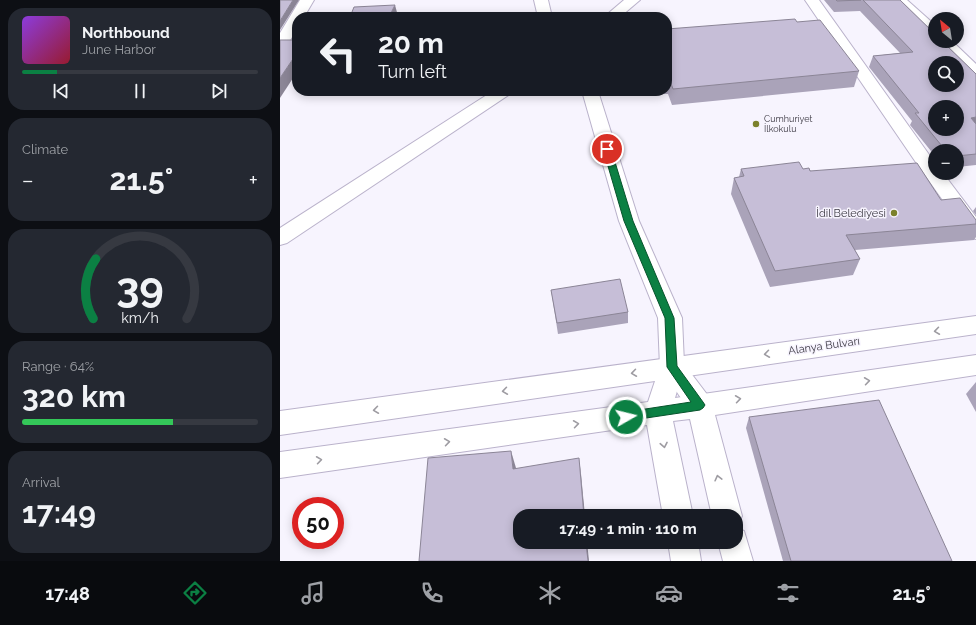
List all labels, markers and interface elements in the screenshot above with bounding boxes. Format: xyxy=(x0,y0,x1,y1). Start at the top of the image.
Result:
north arrow xyxy=(928,12,964,48)
map controls xyxy=(928,12,964,180)
text: Northbound xyxy=(82,24,170,42)
text: 20 m xyxy=(378,27,444,60)
icon: left xyxy=(312,28,364,80)
text: June Harbor xyxy=(82,42,156,57)
button: search xyxy=(928,56,964,92)
text: Turn left xyxy=(378,61,447,82)
icon: previous xyxy=(50,80,72,102)
icon: pause xyxy=(129,80,151,102)
icon: next xyxy=(208,80,230,102)
button: + xyxy=(928,100,964,136)
place label: Cumhuriyet İlkokulu xyxy=(764,114,812,134)
marker: Cumhuriyet İlkokulu xyxy=(751,119,761,129)
pin xyxy=(590,132,624,166)
icon: arrive xyxy=(596,138,618,160)
text: Climate xyxy=(22,142,68,157)
button: − xyxy=(928,144,964,180)
text: 21.5° xyxy=(110,162,173,197)
text: − xyxy=(22,167,34,193)
text: + xyxy=(249,167,258,193)
place label: İdil Belediyesi xyxy=(816,207,886,220)
marker: İdil Belediyesi xyxy=(889,208,899,218)
text: 39 xyxy=(116,262,164,311)
text: km/h xyxy=(121,309,159,325)
one-way arrow xyxy=(934,326,940,335)
street label: Alanya Bulvarı xyxy=(787,335,861,357)
one-way arrow xyxy=(764,349,770,358)
text: Range · 64% xyxy=(22,359,94,374)
one-way arrow xyxy=(630,368,637,377)
one-way arrow xyxy=(864,377,870,386)
text: 320 km xyxy=(22,379,126,414)
one-way arrow xyxy=(502,386,508,395)
one-way arrow xyxy=(735,395,741,404)
position arrow xyxy=(605,396,647,438)
one-way arrow xyxy=(373,405,379,414)
one-way arrow xyxy=(573,420,579,429)
one-way arrow xyxy=(444,438,450,447)
one-way arrow xyxy=(659,442,668,448)
one-way arrow xyxy=(316,456,322,465)
text: Arrival xyxy=(22,475,60,490)
one-way arrow xyxy=(714,475,722,481)
text: 17:49 xyxy=(22,495,96,530)
speed limit sign: 50 xyxy=(292,497,344,549)
text: 17:49 · 1 min · 110 m xyxy=(559,520,697,538)
icon: directions xyxy=(181,579,209,607)
icon: music xyxy=(299,579,327,607)
icon: phone xyxy=(418,579,446,607)
icon: climate xyxy=(536,579,564,607)
icon: car xyxy=(655,579,683,607)
icon: filters xyxy=(774,579,802,607)
text: 17:48 xyxy=(45,583,90,604)
text: 21.5° xyxy=(892,583,931,604)

